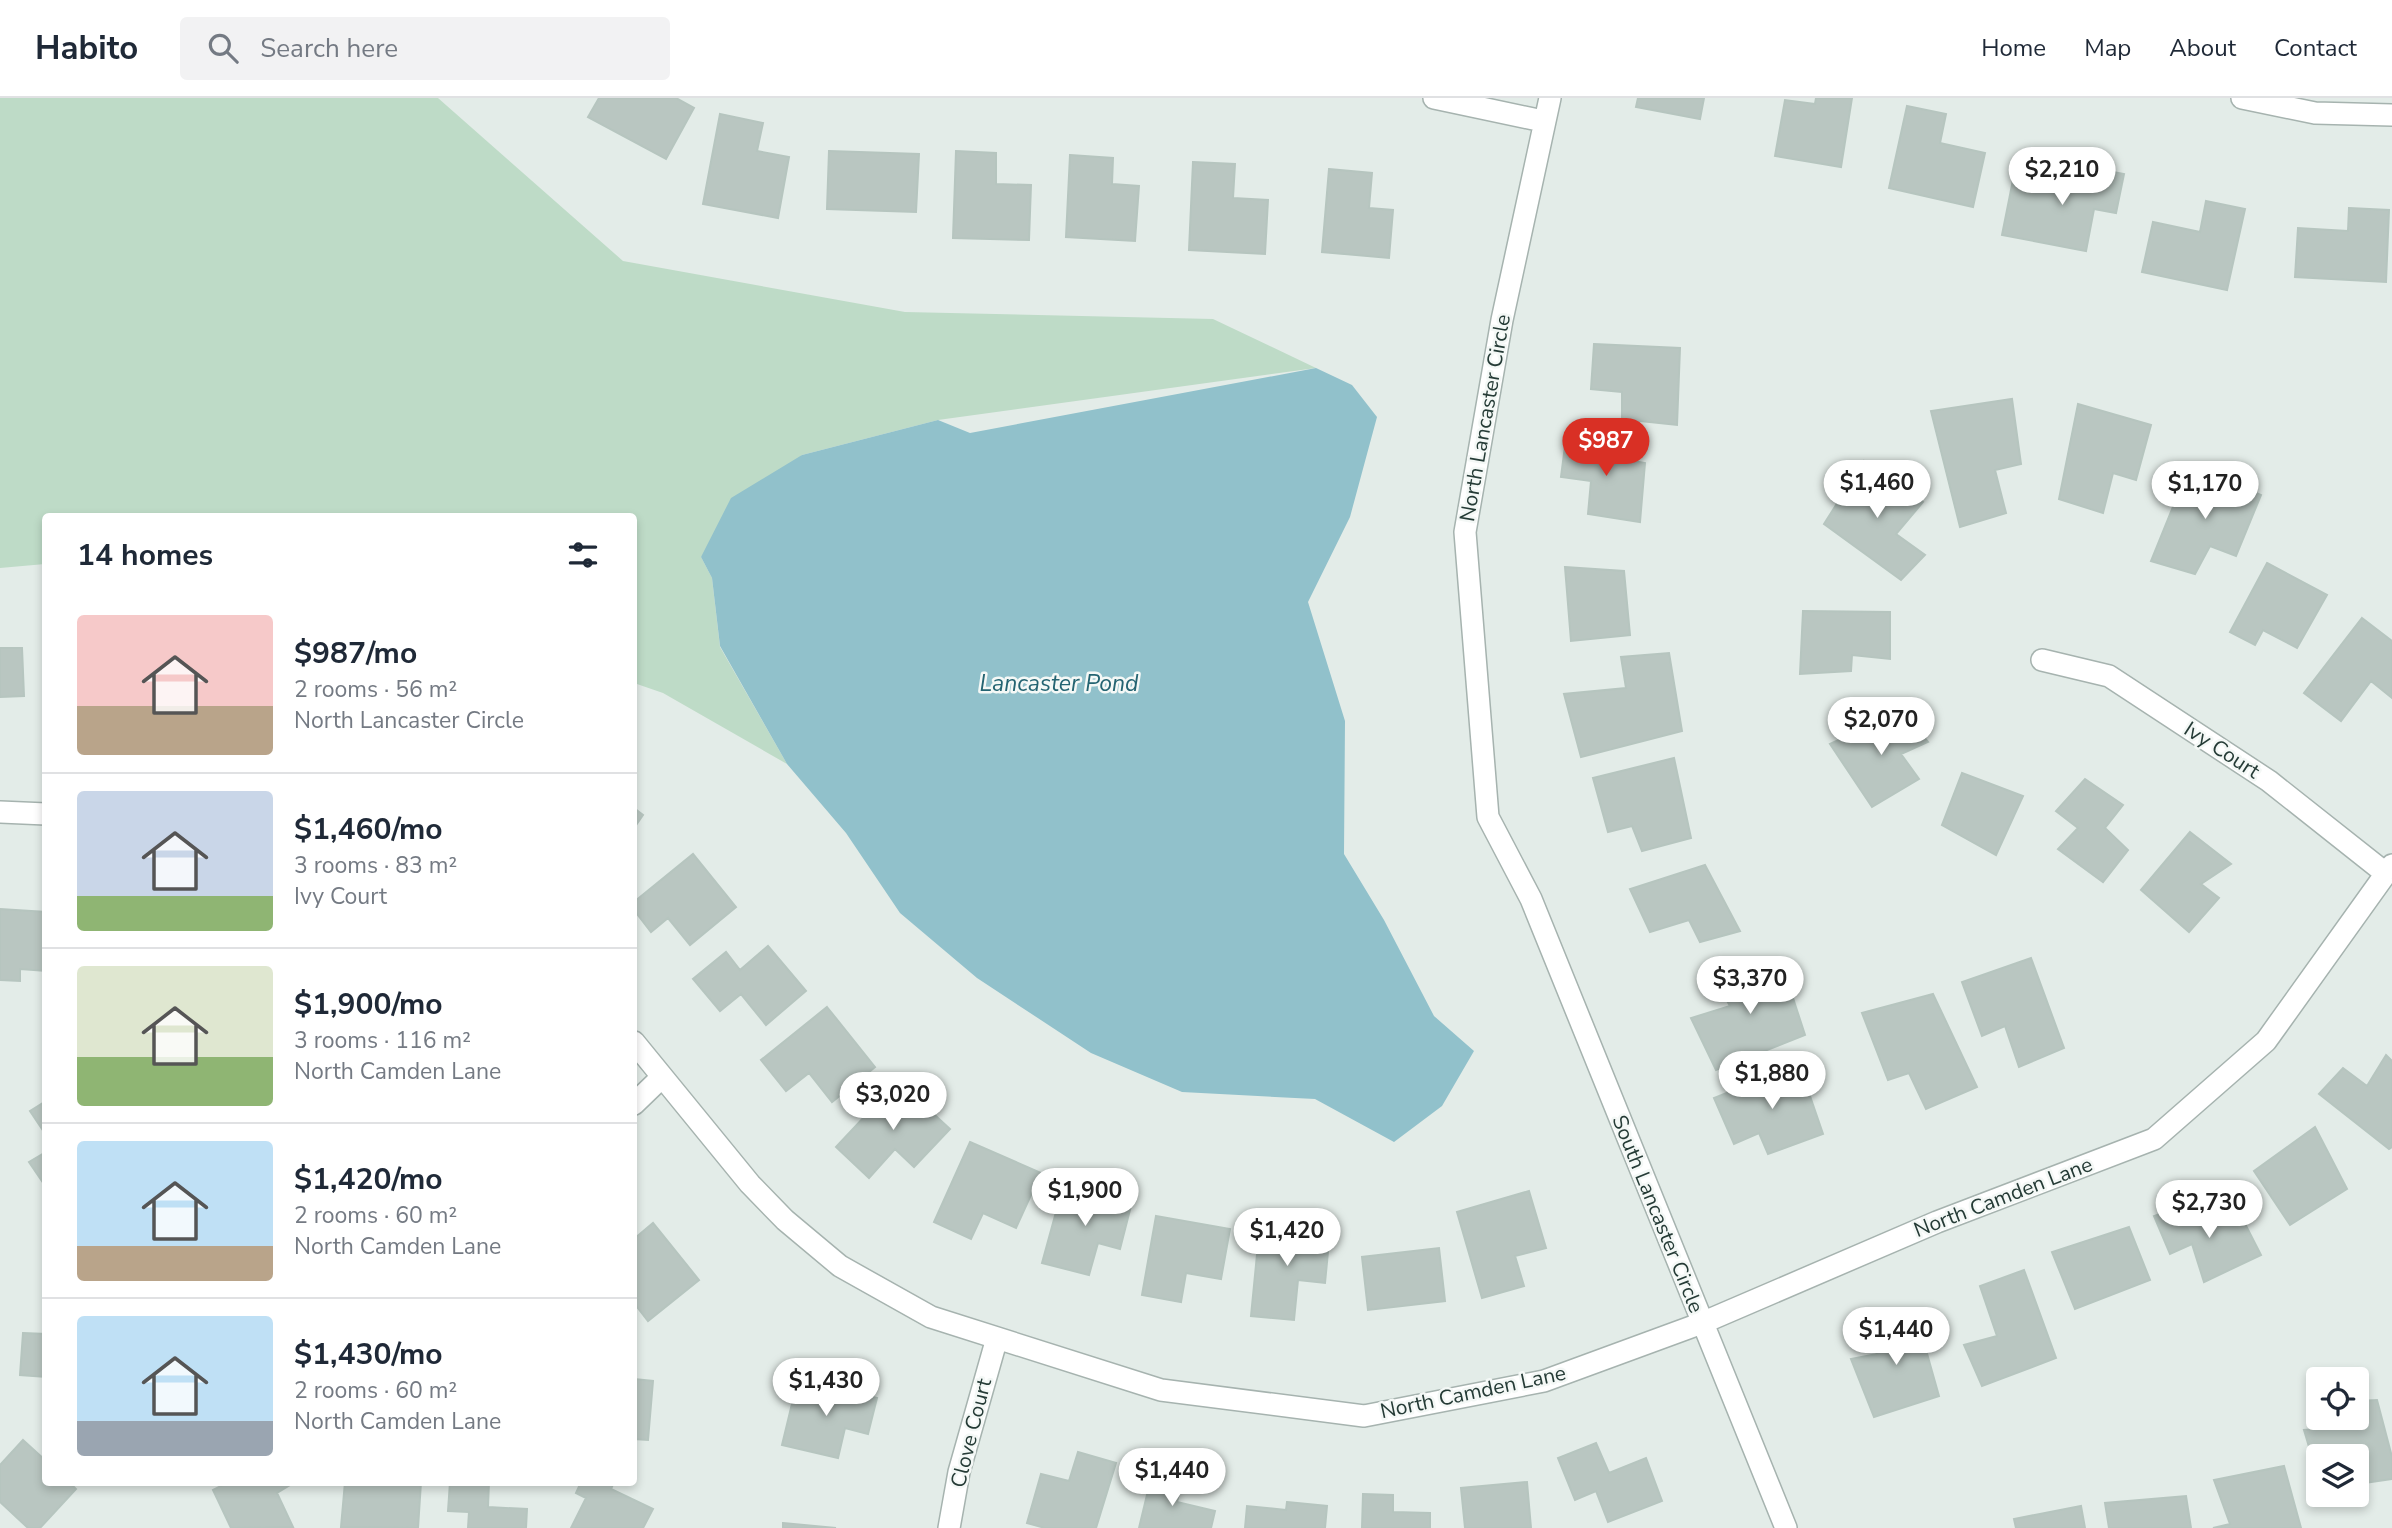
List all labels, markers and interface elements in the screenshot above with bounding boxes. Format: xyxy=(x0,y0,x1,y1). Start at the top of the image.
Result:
search box xyxy=(180,17,670,80)
text: Habito xyxy=(35,26,138,71)
icon: search xyxy=(204,29,242,67)
text: Search here xyxy=(260,31,398,66)
text: Home xyxy=(1981,32,2046,64)
text: Map xyxy=(2084,32,2131,64)
text: About xyxy=(2169,32,2236,64)
text: Contact xyxy=(2274,32,2357,64)
pin: $2,210 xyxy=(2005,148,2119,207)
text: $2,210 xyxy=(2025,154,2099,185)
street label: North Lancaster Circle xyxy=(1453,312,1517,524)
pin: $987 xyxy=(1565,418,1647,478)
text: $987 xyxy=(1578,425,1634,456)
pin: $1,460 xyxy=(1820,460,1934,520)
pin: $1,170 xyxy=(2148,462,2262,521)
text: $1,460 xyxy=(1840,467,1914,498)
text: $1,170 xyxy=(2168,468,2242,499)
text: 14 homes xyxy=(77,535,213,576)
icon: filters xyxy=(564,536,602,574)
text: $987/mo xyxy=(294,633,417,674)
icon: home xyxy=(133,643,217,727)
water label: Lancaster Pond xyxy=(979,668,1139,699)
text: 2 rooms · 56 m² xyxy=(294,674,457,705)
pin: $2,070 xyxy=(1824,698,1938,757)
text: $2,070 xyxy=(1844,704,1918,735)
text: North Lancaster Circle xyxy=(294,705,524,736)
street label: Ivy Court xyxy=(2179,715,2266,785)
text: $1,460/mo xyxy=(294,809,443,850)
icon: home xyxy=(133,819,217,903)
text: 3 rooms · 83 m² xyxy=(294,850,457,881)
text: Ivy Court xyxy=(294,881,387,912)
pin: $3,370 xyxy=(1693,956,1807,1016)
text: $3,370 xyxy=(1713,963,1787,994)
text: $1,900/mo xyxy=(294,984,443,1025)
icon: home xyxy=(133,994,217,1078)
text: 3 rooms · 116 m² xyxy=(294,1025,471,1056)
pin: $1,880 xyxy=(1715,1052,1829,1111)
text: North Camden Lane xyxy=(294,1056,501,1087)
text: $1,880 xyxy=(1735,1058,1809,1089)
pin: $3,020 xyxy=(836,1072,950,1132)
text: $3,020 xyxy=(856,1079,930,1110)
street label: South Lancaster Circle xyxy=(1605,1111,1711,1317)
street label: North Camden Lane xyxy=(1910,1150,2096,1244)
text: $1,420/mo xyxy=(294,1159,443,1200)
pin: $1,900 xyxy=(1028,1168,1142,1228)
icon: home xyxy=(133,1169,217,1253)
text: $1,900 xyxy=(1048,1175,1122,1206)
pin: $2,730 xyxy=(2152,1180,2266,1240)
text: $2,730 xyxy=(2172,1187,2246,1218)
text: 2 rooms · 60 m² xyxy=(294,1200,457,1231)
pin: $1,420 xyxy=(1230,1208,1344,1268)
text: $1,420 xyxy=(1250,1215,1324,1246)
text: North Camden Lane xyxy=(294,1231,501,1262)
pin: $1,440 xyxy=(1839,1308,1953,1367)
text: $1,440 xyxy=(1859,1314,1933,1345)
text: $1,430/mo xyxy=(294,1334,443,1375)
icon: home xyxy=(133,1344,217,1428)
pin: $1,430 xyxy=(769,1358,883,1418)
street label: North Camden Lane xyxy=(1378,1359,1568,1425)
text: $1,430 xyxy=(789,1365,863,1396)
map controls xyxy=(2306,1367,2369,1507)
button: locate xyxy=(2306,1367,2369,1430)
text: 2 rooms · 60 m² xyxy=(294,1375,457,1406)
street label: Clove Court xyxy=(944,1375,998,1490)
text: North Camden Lane xyxy=(294,1406,501,1437)
button: layers xyxy=(2306,1444,2369,1507)
pin: $1,440 xyxy=(1115,1448,1229,1508)
text: $1,440 xyxy=(1135,1455,1209,1486)

